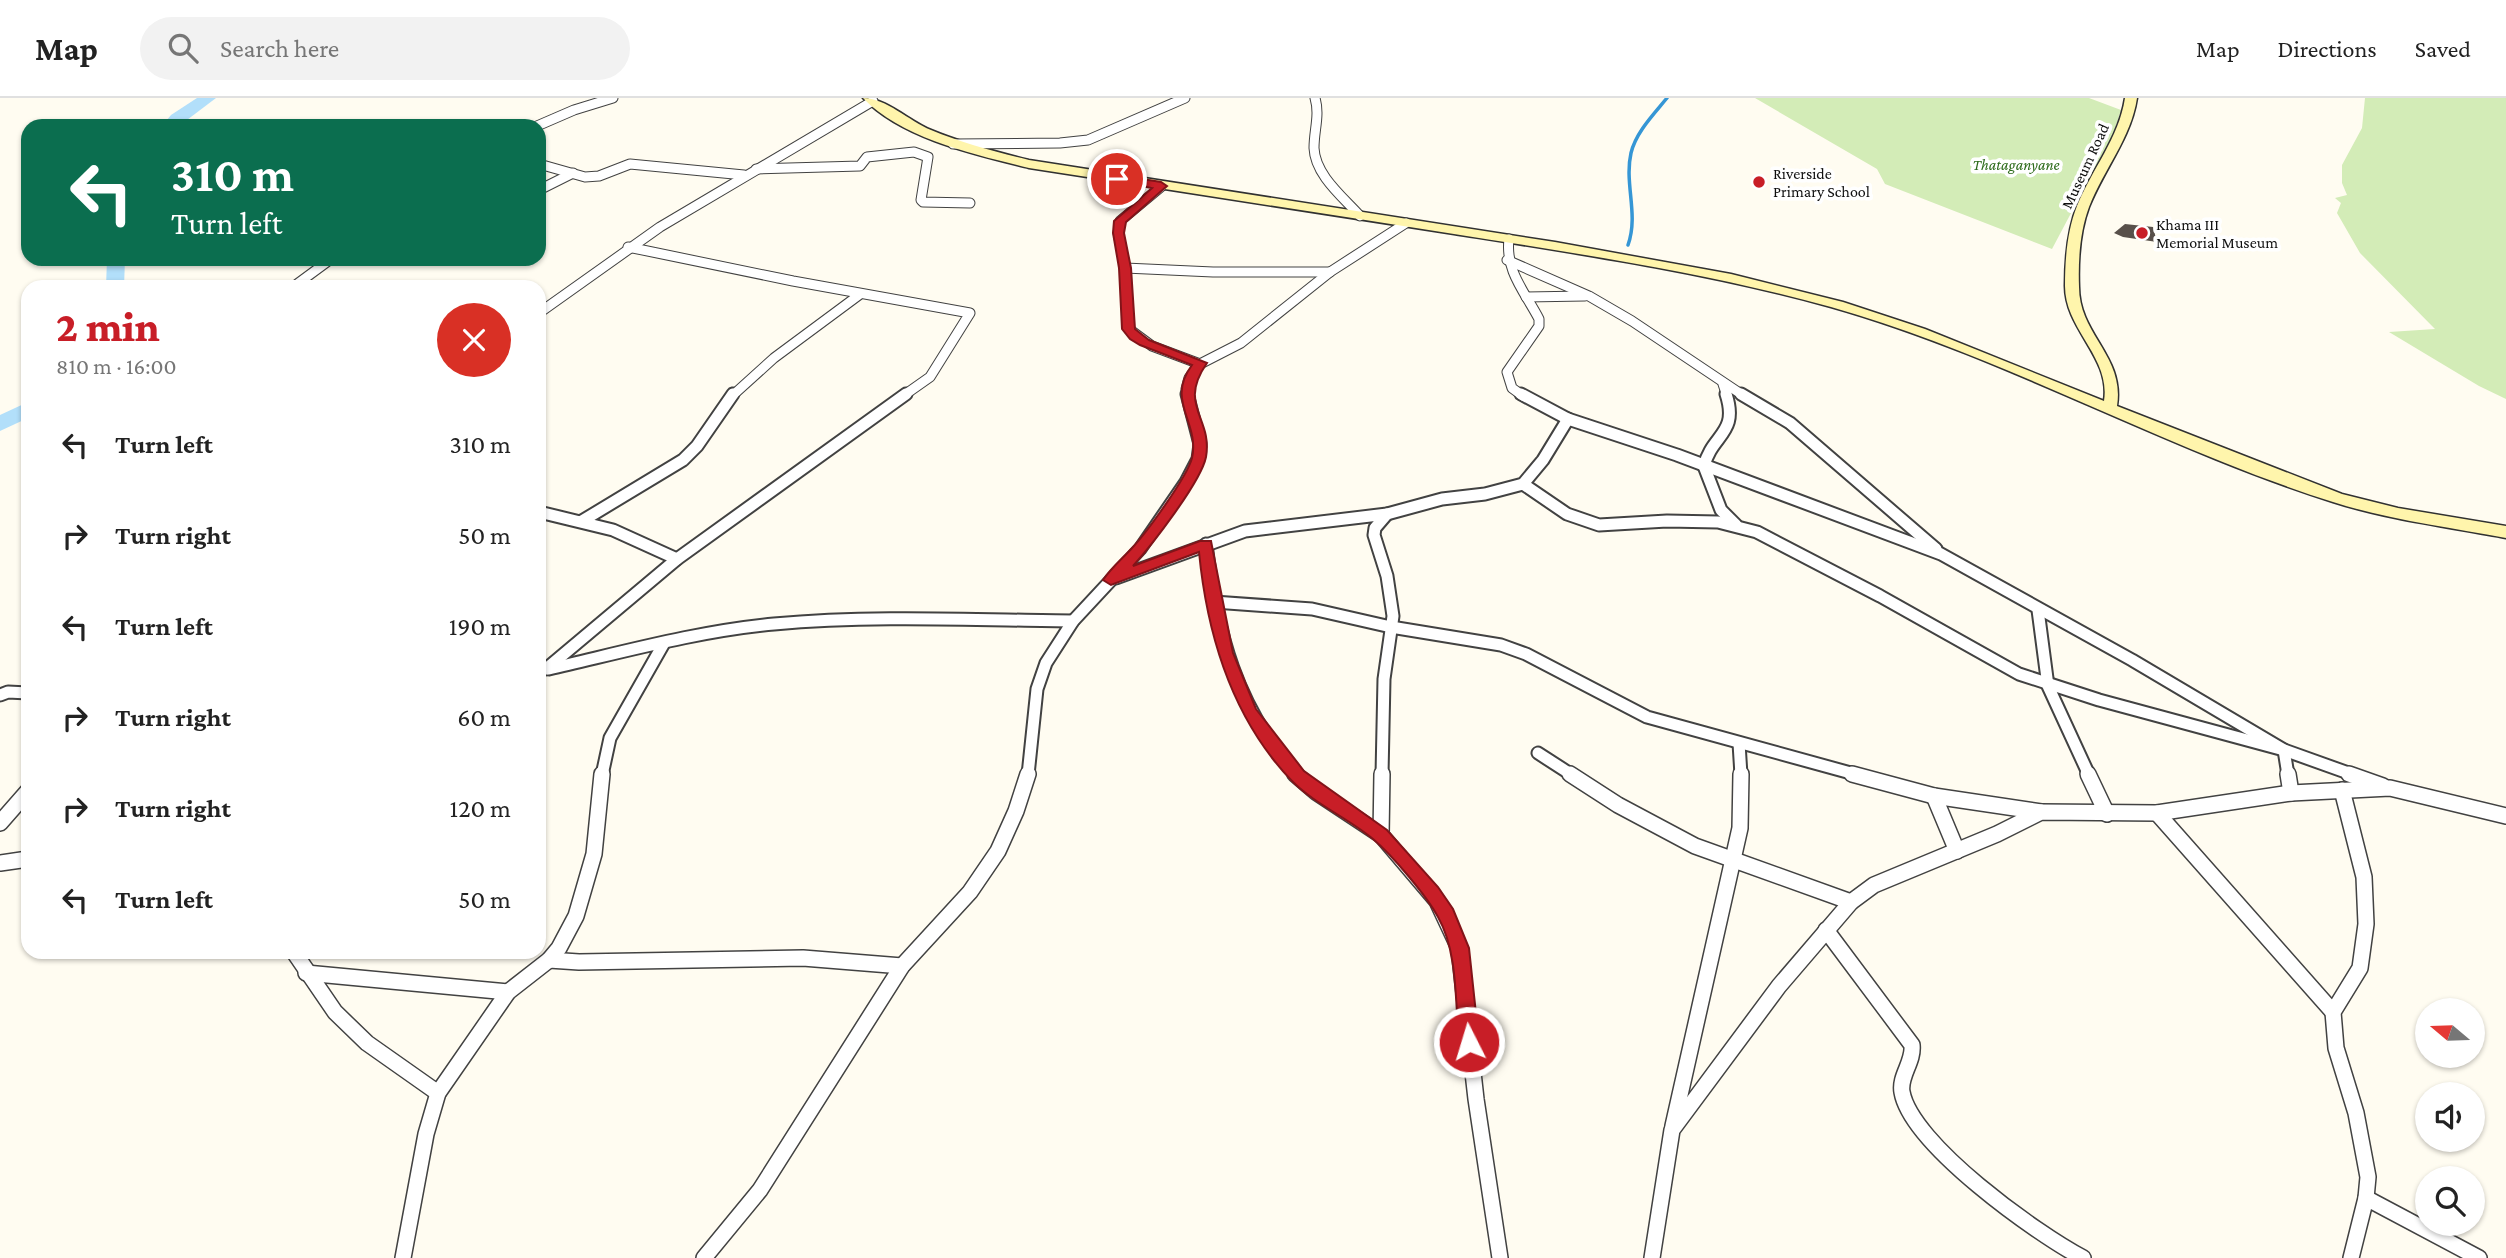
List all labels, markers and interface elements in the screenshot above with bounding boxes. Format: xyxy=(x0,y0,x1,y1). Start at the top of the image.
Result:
search box xyxy=(140,17,630,80)
icon: search xyxy=(164,29,202,67)
text: Map xyxy=(35,30,98,67)
text: Search here xyxy=(220,34,339,63)
text: Map xyxy=(2196,35,2240,62)
text: Directions xyxy=(2278,35,2377,62)
text: Saved xyxy=(2415,35,2471,62)
street label: Museum Road xyxy=(2058,120,2112,211)
icon: left xyxy=(56,147,147,238)
text: 310 m xyxy=(171,147,294,202)
pin xyxy=(1087,149,1147,209)
park label: Thataganyane xyxy=(1972,156,2060,174)
icon: arrive xyxy=(1098,160,1136,198)
place label: Riverside Primary School xyxy=(1773,165,1870,201)
marker: Riverside Primary School xyxy=(1751,174,1767,190)
text: Turn left xyxy=(171,205,282,241)
place label: Khama III Memorial Museum xyxy=(2156,216,2278,251)
marker: Khama III Memorial Museum xyxy=(2134,225,2150,241)
text: 2 min xyxy=(56,303,160,350)
button: close xyxy=(437,303,511,377)
text: 810 m · 16:00 xyxy=(56,353,177,379)
icon: left xyxy=(56,426,94,464)
text: Turn left xyxy=(115,430,213,459)
text: 310 m xyxy=(450,430,511,459)
icon: right xyxy=(56,517,94,555)
text: Turn right xyxy=(115,521,231,550)
text: 50 m xyxy=(458,521,511,550)
icon: left xyxy=(56,608,94,646)
text: Turn left xyxy=(115,612,213,641)
text: 190 m xyxy=(449,612,511,641)
icon: right xyxy=(56,699,94,737)
text: Turn right xyxy=(115,703,231,732)
text: 60 m xyxy=(457,703,511,732)
icon: right xyxy=(56,790,94,828)
text: Turn right xyxy=(115,794,231,823)
text: 120 m xyxy=(450,794,511,823)
icon: left xyxy=(56,881,94,919)
text: Turn left xyxy=(115,885,213,914)
text: 50 m xyxy=(458,885,511,914)
north arrow xyxy=(2415,998,2485,1068)
map controls xyxy=(2415,998,2485,1236)
position arrow xyxy=(1432,1005,1506,1079)
button: sound xyxy=(2415,1082,2485,1152)
button: search xyxy=(2415,1166,2485,1236)

